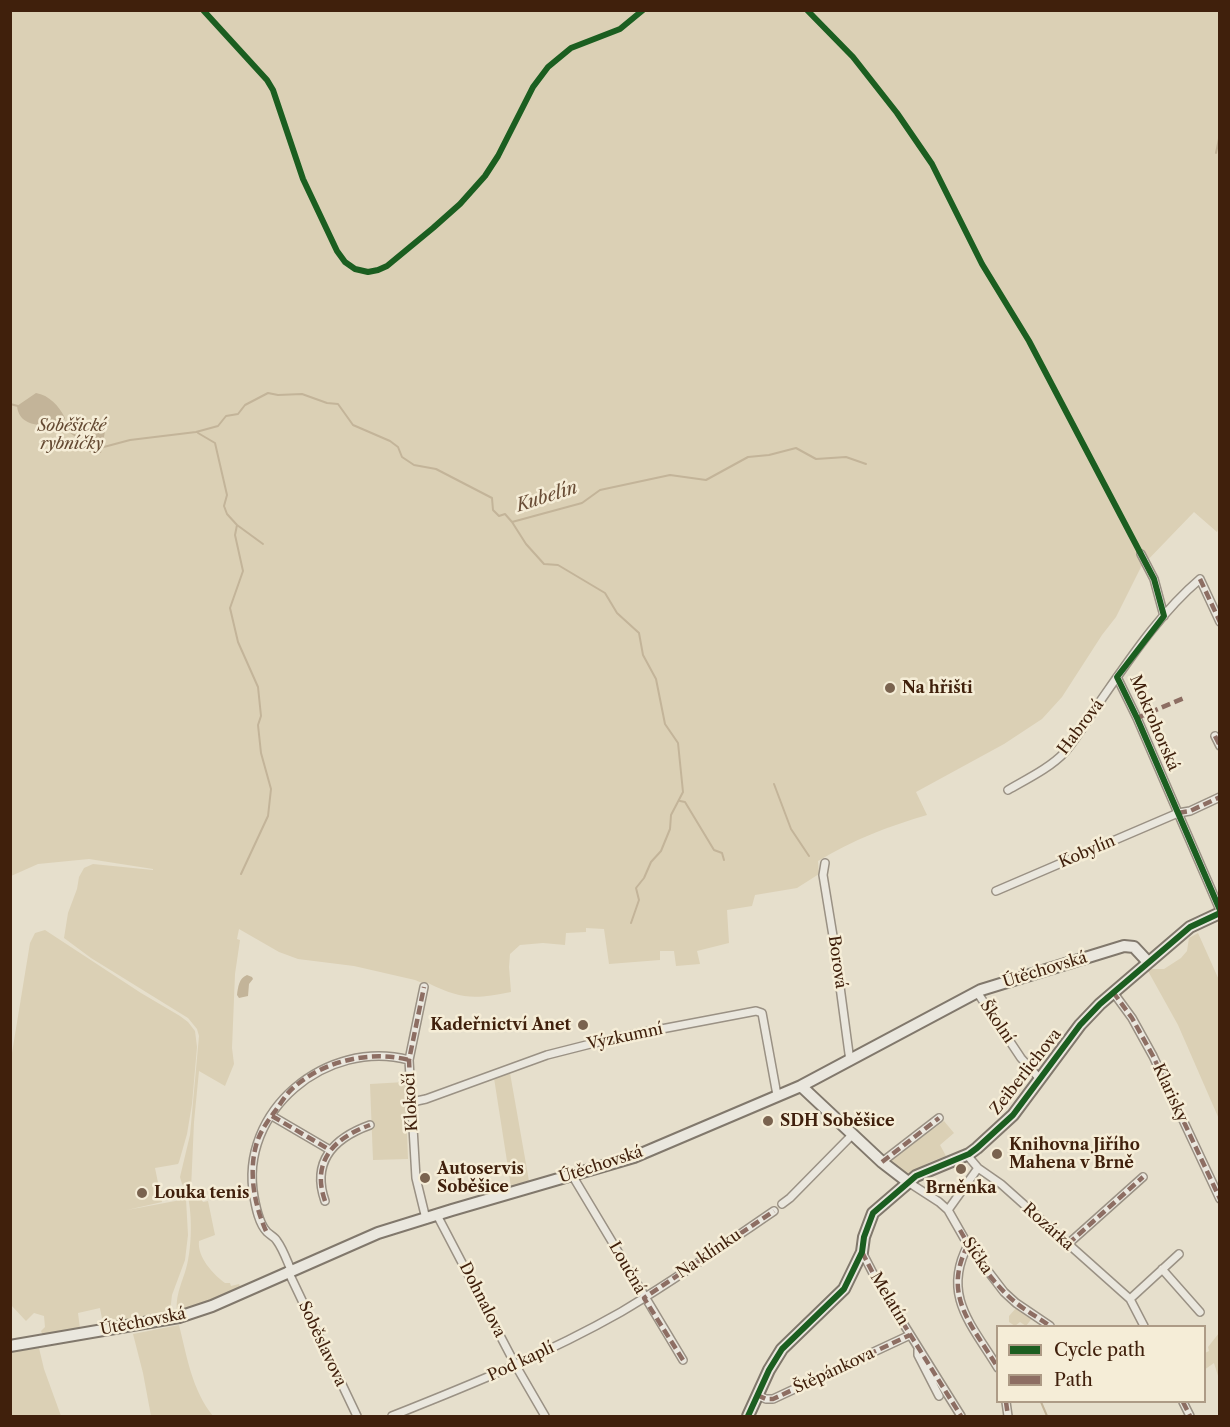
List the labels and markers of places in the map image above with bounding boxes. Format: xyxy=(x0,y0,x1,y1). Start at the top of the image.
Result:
place label: Na hřišti xyxy=(902,678,973,698)
marker: Na hřišti xyxy=(883,681,897,695)
place label: Kadeřnictví Anet xyxy=(430,1015,571,1035)
marker: Kadeřnictví Anet xyxy=(576,1018,590,1032)
place label: SDH Soběšice xyxy=(780,1111,894,1131)
marker: SDH Soběšice xyxy=(761,1114,775,1128)
place label: Knihovna Jiřího Mahena v Brně xyxy=(1009,1135,1140,1173)
marker: Knihovna Jiřího Mahena v Brně xyxy=(990,1147,1004,1161)
place label: Autoservis Soběšice xyxy=(437,1159,524,1197)
marker: Brněnka xyxy=(954,1162,968,1176)
marker: Autoservis Soběšice xyxy=(418,1171,432,1185)
place label: Brněnka xyxy=(926,1178,996,1198)
place label: Louka tenis xyxy=(154,1183,250,1203)
marker: Louka tenis xyxy=(135,1186,149,1200)

